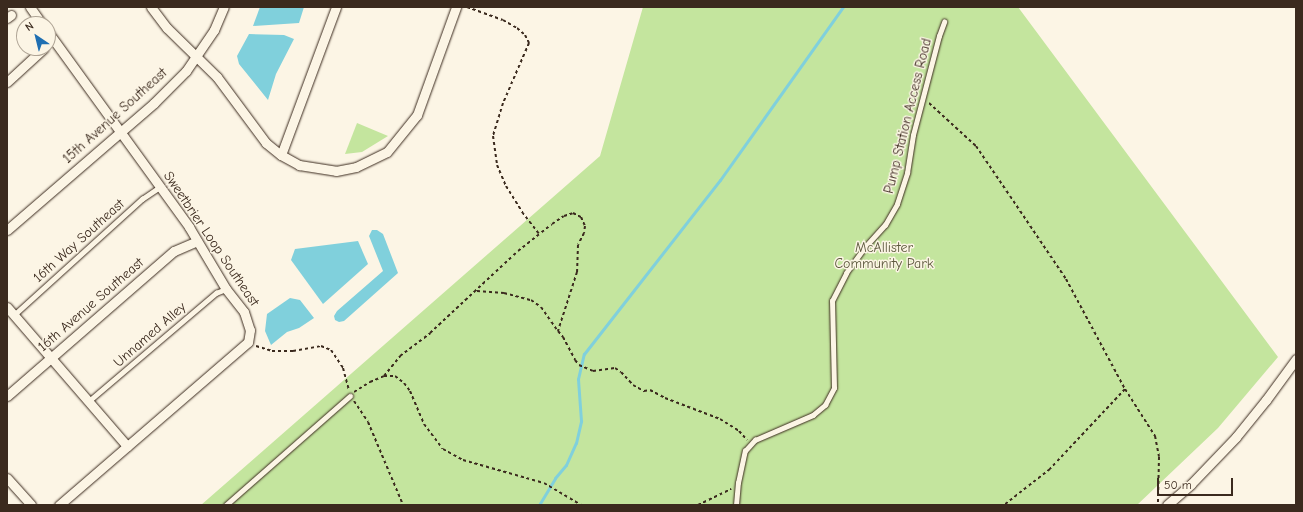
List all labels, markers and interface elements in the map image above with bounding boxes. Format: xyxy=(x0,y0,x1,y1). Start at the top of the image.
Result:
north arrow xyxy=(16,16,56,56)
text: N xyxy=(23,19,36,34)
street label: Pump Station Access Road xyxy=(881,37,935,195)
street label: 15th Avenue Southeast xyxy=(59,65,171,167)
street label: Sweetbrier Loop Southeast xyxy=(160,168,262,310)
street label: 16th Way Southeast xyxy=(30,196,128,286)
park label: McAllister Community Park xyxy=(835,240,933,272)
street label: 16th Avenue Southeast xyxy=(35,255,147,355)
street label: Unnamed Alley xyxy=(110,299,190,371)
scale bar xyxy=(1159,470,1235,496)
text: 50 m xyxy=(1164,478,1192,492)

